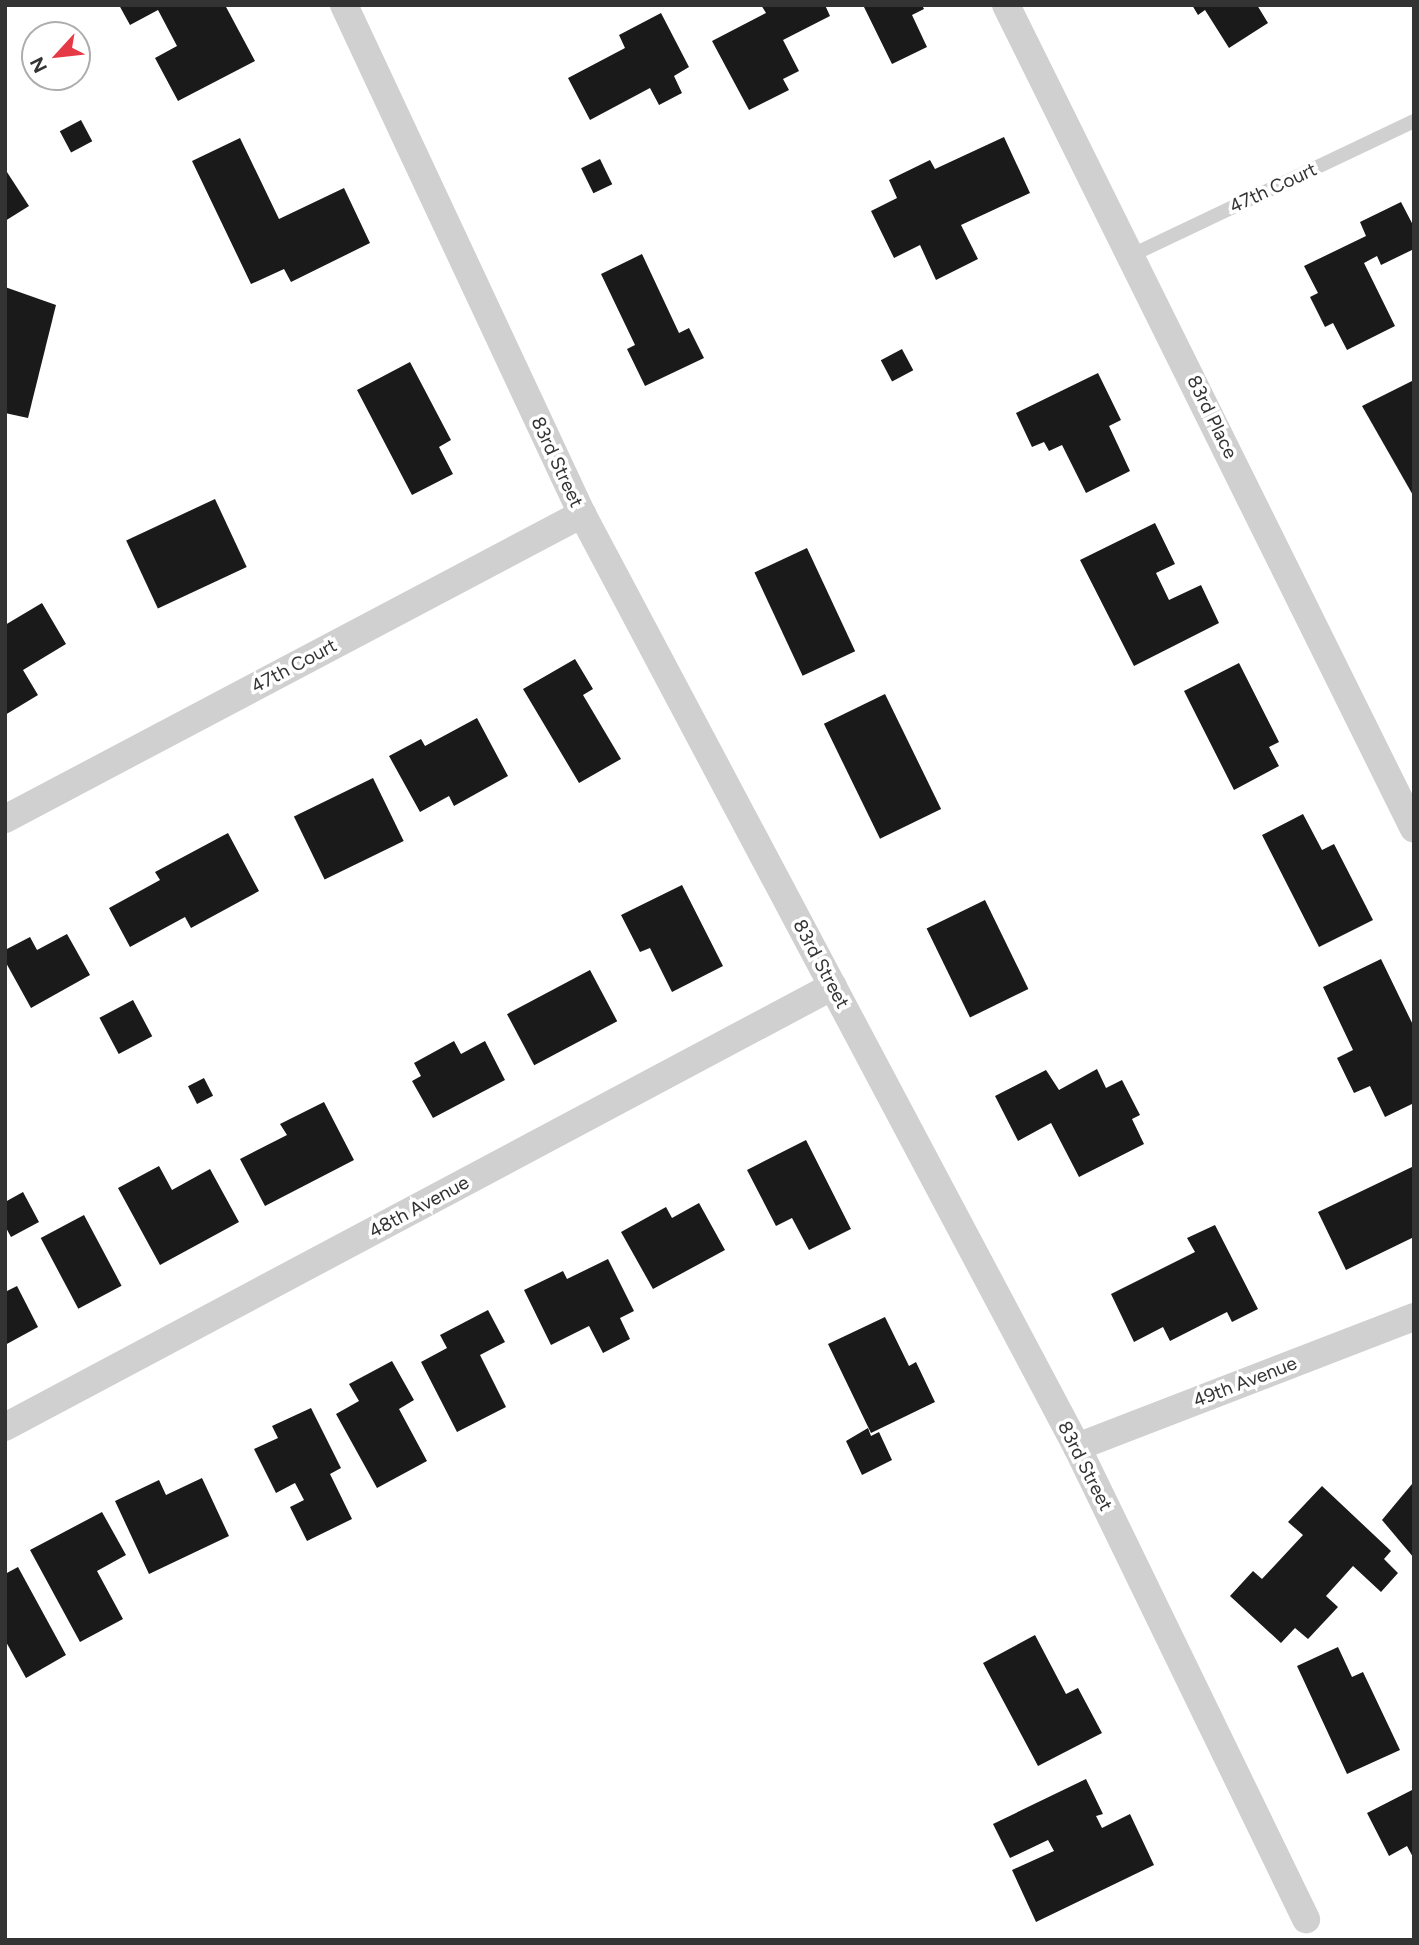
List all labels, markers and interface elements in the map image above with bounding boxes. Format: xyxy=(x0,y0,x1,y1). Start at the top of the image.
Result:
north arrow xyxy=(21,21,91,91)
text: N xyxy=(25,53,52,77)
street label: 47th Court xyxy=(1226,158,1320,218)
street label: 83rd Place xyxy=(1182,372,1242,462)
street label: 83rd Street xyxy=(526,413,588,511)
street label: 47th Court xyxy=(247,634,341,698)
street label: 83rd Street xyxy=(788,916,854,1012)
street label: 48th Avenue xyxy=(365,1171,473,1243)
street label: 49th Avenue xyxy=(1190,1352,1300,1412)
street label: 83rd Street xyxy=(1053,1417,1117,1515)

